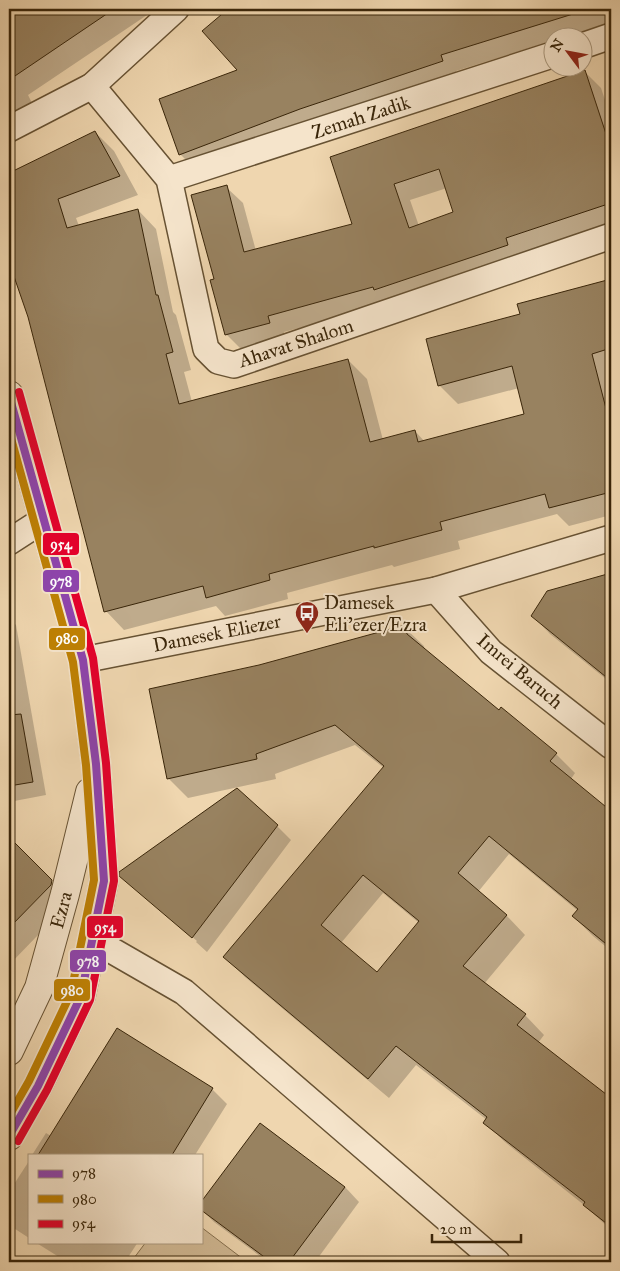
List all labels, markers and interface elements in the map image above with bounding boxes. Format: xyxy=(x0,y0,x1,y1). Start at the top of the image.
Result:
north arrow xyxy=(542,28,592,78)
text: N xyxy=(547,36,568,55)
street label: Zemah Zadik xyxy=(309,90,413,144)
street label: Ahavat Shalom xyxy=(235,314,356,373)
line badge: 954 xyxy=(42,532,80,556)
text: 954 xyxy=(50,536,73,554)
line badge: 978 xyxy=(42,569,80,593)
text: 978 xyxy=(50,573,72,591)
place label: Damesek Eli'ezer/Ezra xyxy=(324,591,428,636)
bus stop icon: Damesek Eli'ezer/Ezra xyxy=(294,600,320,634)
street label: Damesek Eliezer xyxy=(151,609,284,657)
line badge: 980 xyxy=(48,627,86,651)
street label: Imrei Baruch xyxy=(472,628,568,714)
text: 980 xyxy=(55,630,79,648)
street label: Ezra xyxy=(45,888,77,931)
line badge: 954 xyxy=(86,915,124,939)
text: 954 xyxy=(94,919,117,937)
line badge: 978 xyxy=(69,949,107,973)
text: 978 xyxy=(77,953,99,971)
line badge: 980 xyxy=(53,978,91,1002)
text: 980 xyxy=(60,982,84,1000)
legend xyxy=(28,1154,202,1244)
text: 978 xyxy=(72,1164,96,1182)
text: 980 xyxy=(72,1190,97,1208)
scale bar xyxy=(432,1211,521,1243)
text: 954 xyxy=(72,1214,96,1232)
text: 20 m xyxy=(440,1220,472,1238)

